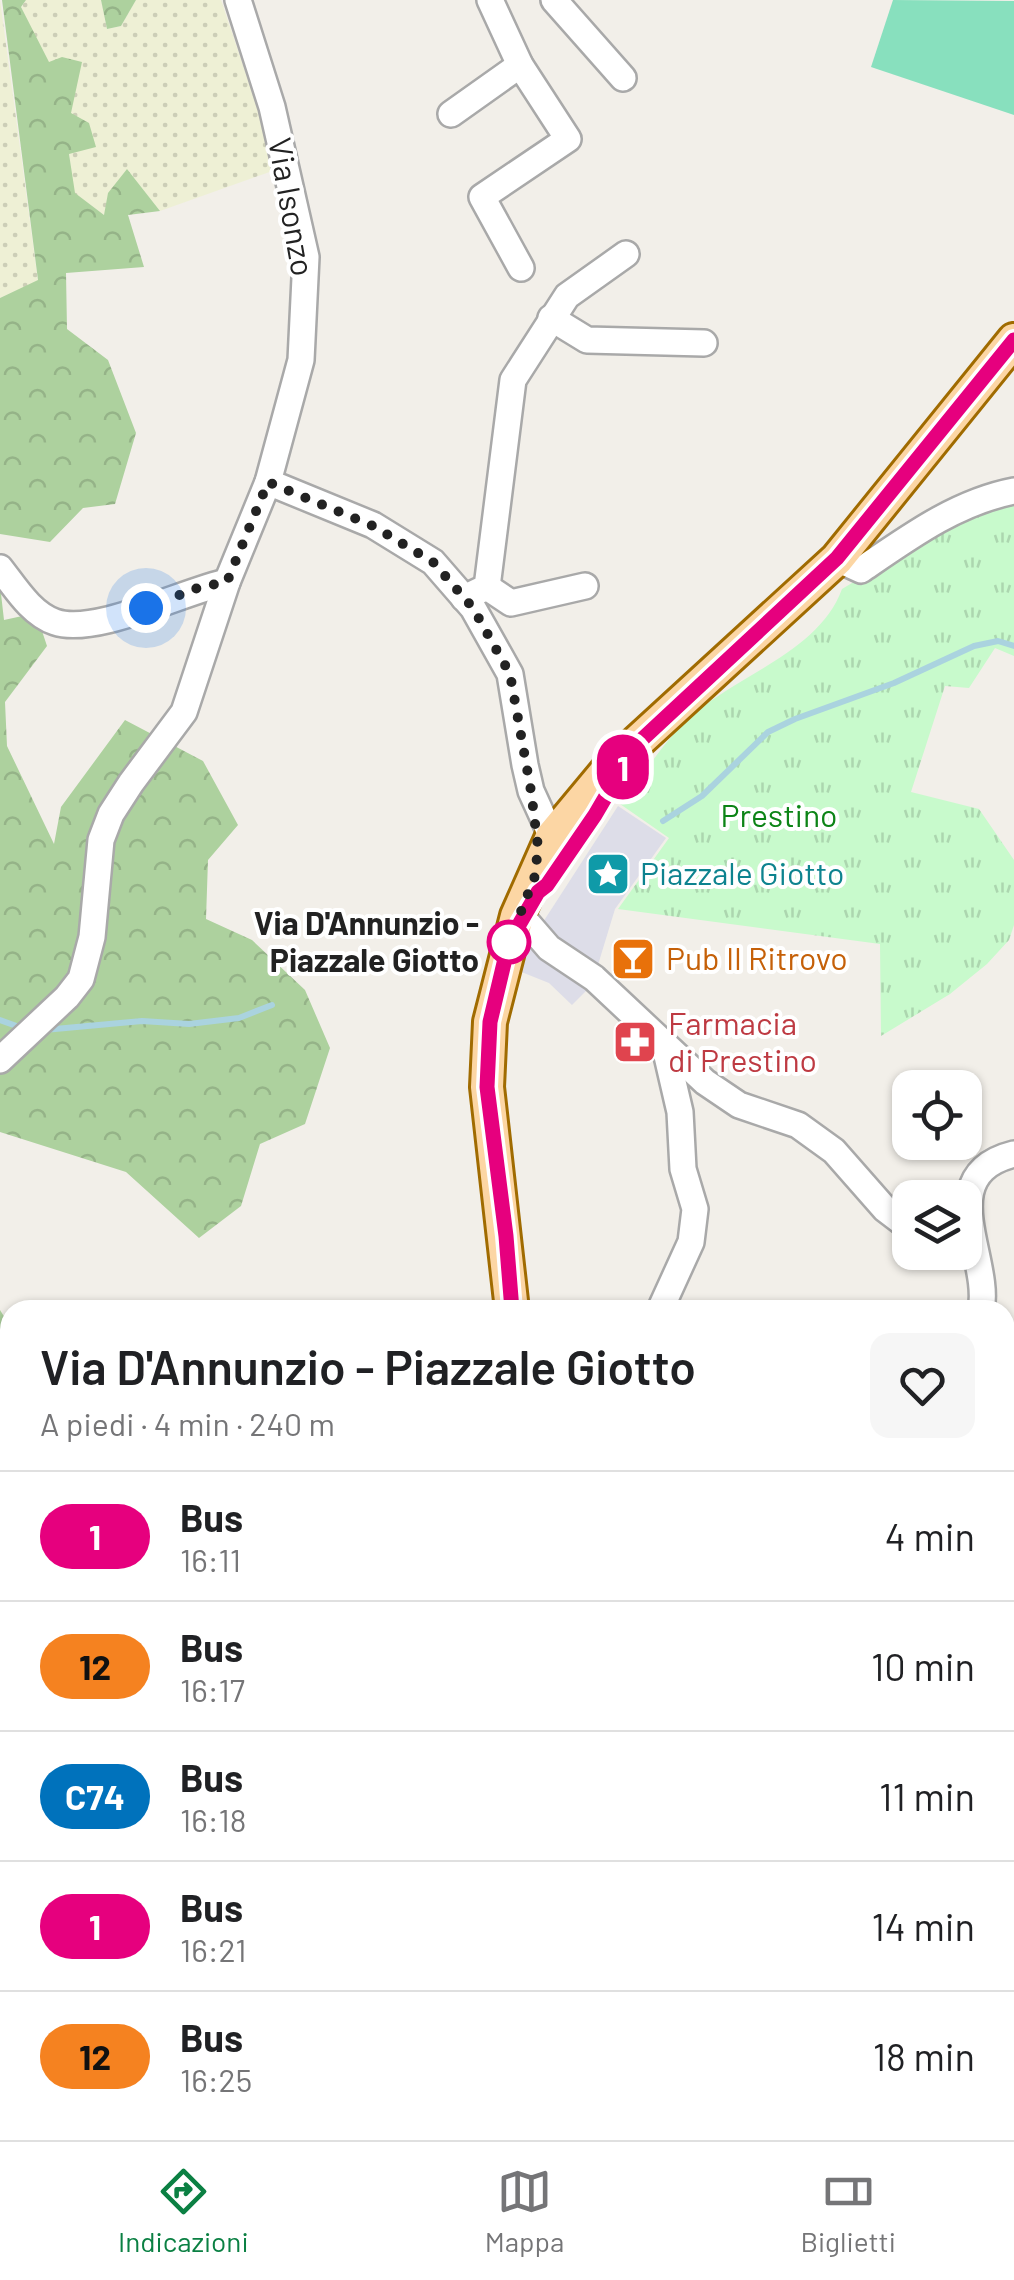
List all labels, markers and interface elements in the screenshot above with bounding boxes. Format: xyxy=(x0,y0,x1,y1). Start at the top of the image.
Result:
street label: Via Isonzo xyxy=(262,135,324,279)
your location xyxy=(121,583,171,633)
line badge: 1 xyxy=(590,734,656,800)
text: 1 xyxy=(617,746,629,788)
park label: Prestino xyxy=(721,795,837,833)
place icon: Piazzale Giotto xyxy=(585,851,631,897)
place label: Piazzale Giotto xyxy=(640,853,844,891)
place label: Via D'Annunzio - Piazzale Giotto xyxy=(254,903,479,978)
marker: Via D'Annunzio - Piazzale Giotto xyxy=(488,921,530,963)
bar icon: Pub Il Ritrovo xyxy=(610,936,656,982)
place label: Pub Il Ritrovo xyxy=(666,938,848,976)
place label: Farmacia di Prestino xyxy=(668,1003,817,1078)
pharmacy icon: Farmacia di Prestino xyxy=(612,1019,658,1065)
map controls xyxy=(892,1070,982,1270)
button: locate xyxy=(892,1070,982,1160)
button: layers xyxy=(892,1180,982,1270)
button: heart xyxy=(870,1333,975,1438)
text: Via D'Annunzio - Piazzale Giotto xyxy=(40,1337,696,1395)
text: A piedi · 4 min · 240 m xyxy=(40,1404,335,1442)
text: Bus xyxy=(180,1494,243,1540)
text: 4 min xyxy=(885,1513,975,1559)
text: 1 xyxy=(89,1515,101,1557)
text: 16:11 xyxy=(180,1540,241,1578)
text: Bus xyxy=(180,1624,243,1670)
text: 10 min xyxy=(871,1643,975,1689)
text: 12 xyxy=(79,1645,111,1687)
text: 16:17 xyxy=(180,1670,245,1708)
text: Bus xyxy=(180,1754,243,1800)
text: 11 min xyxy=(879,1773,975,1819)
text: C74 xyxy=(65,1775,125,1817)
text: 16:18 xyxy=(180,1800,246,1838)
text: Bus xyxy=(180,1884,243,1930)
text: 14 min xyxy=(872,1903,975,1949)
text: 1 xyxy=(89,1905,101,1947)
text: 16:21 xyxy=(180,1930,246,1968)
text: Bus xyxy=(180,2014,243,2060)
text: 18 min xyxy=(873,2033,975,2079)
text: 12 xyxy=(79,2035,111,2077)
text: 16:25 xyxy=(180,2060,252,2098)
tab: Indicazioni xyxy=(118,2164,249,2258)
tab: Mappa xyxy=(485,2164,564,2258)
tab: Biglietti xyxy=(800,2164,896,2258)

